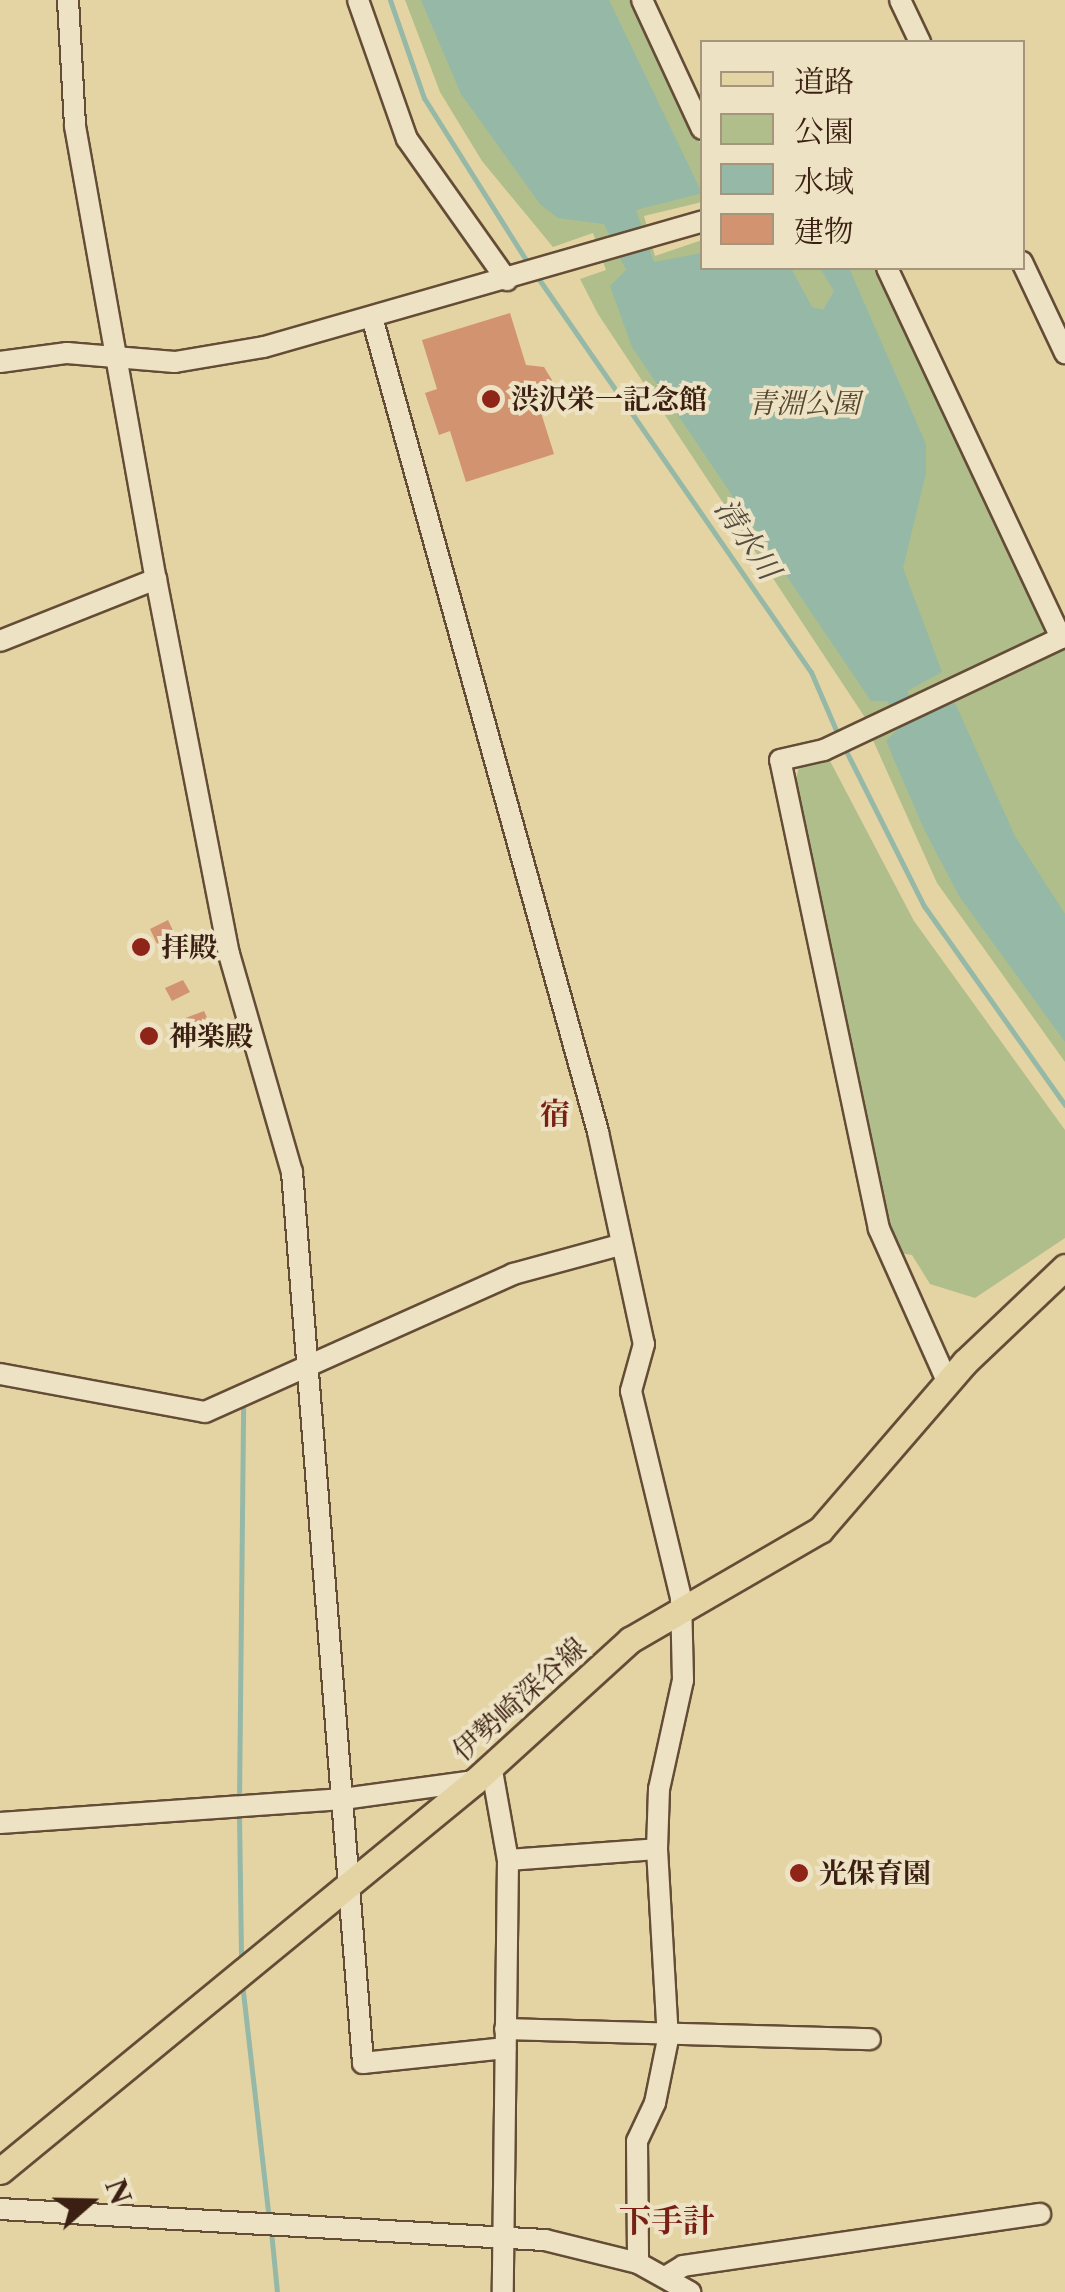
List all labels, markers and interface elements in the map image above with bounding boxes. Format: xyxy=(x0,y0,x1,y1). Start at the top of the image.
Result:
legend xyxy=(700,40,1025,270)
text: 道路 xyxy=(794,63,854,100)
text: 公園 xyxy=(794,113,854,150)
text: 水域 xyxy=(794,163,854,200)
text: 建物 xyxy=(794,213,854,250)
place label: 渋沢栄一記念館 xyxy=(511,382,707,416)
park label: 青淵公園 xyxy=(748,386,860,420)
marker: 渋沢栄一記念館 xyxy=(480,388,502,410)
water label: 清水川 xyxy=(707,492,787,586)
place label: 拝殿 xyxy=(161,930,217,964)
marker: 拝殿 xyxy=(130,936,152,958)
place label: 神楽殿 xyxy=(169,1019,253,1053)
marker: 神楽殿 xyxy=(138,1025,160,1047)
district label: 宿 xyxy=(540,1096,570,1132)
street label: 伊勢崎深谷線 xyxy=(445,1630,593,1768)
place label: 光保育園 xyxy=(819,1856,931,1890)
marker: 光保育園 xyxy=(788,1862,810,1884)
north arrow xyxy=(40,2152,140,2252)
text: N xyxy=(98,2174,138,2209)
district label: 下手計 xyxy=(619,2202,715,2240)

